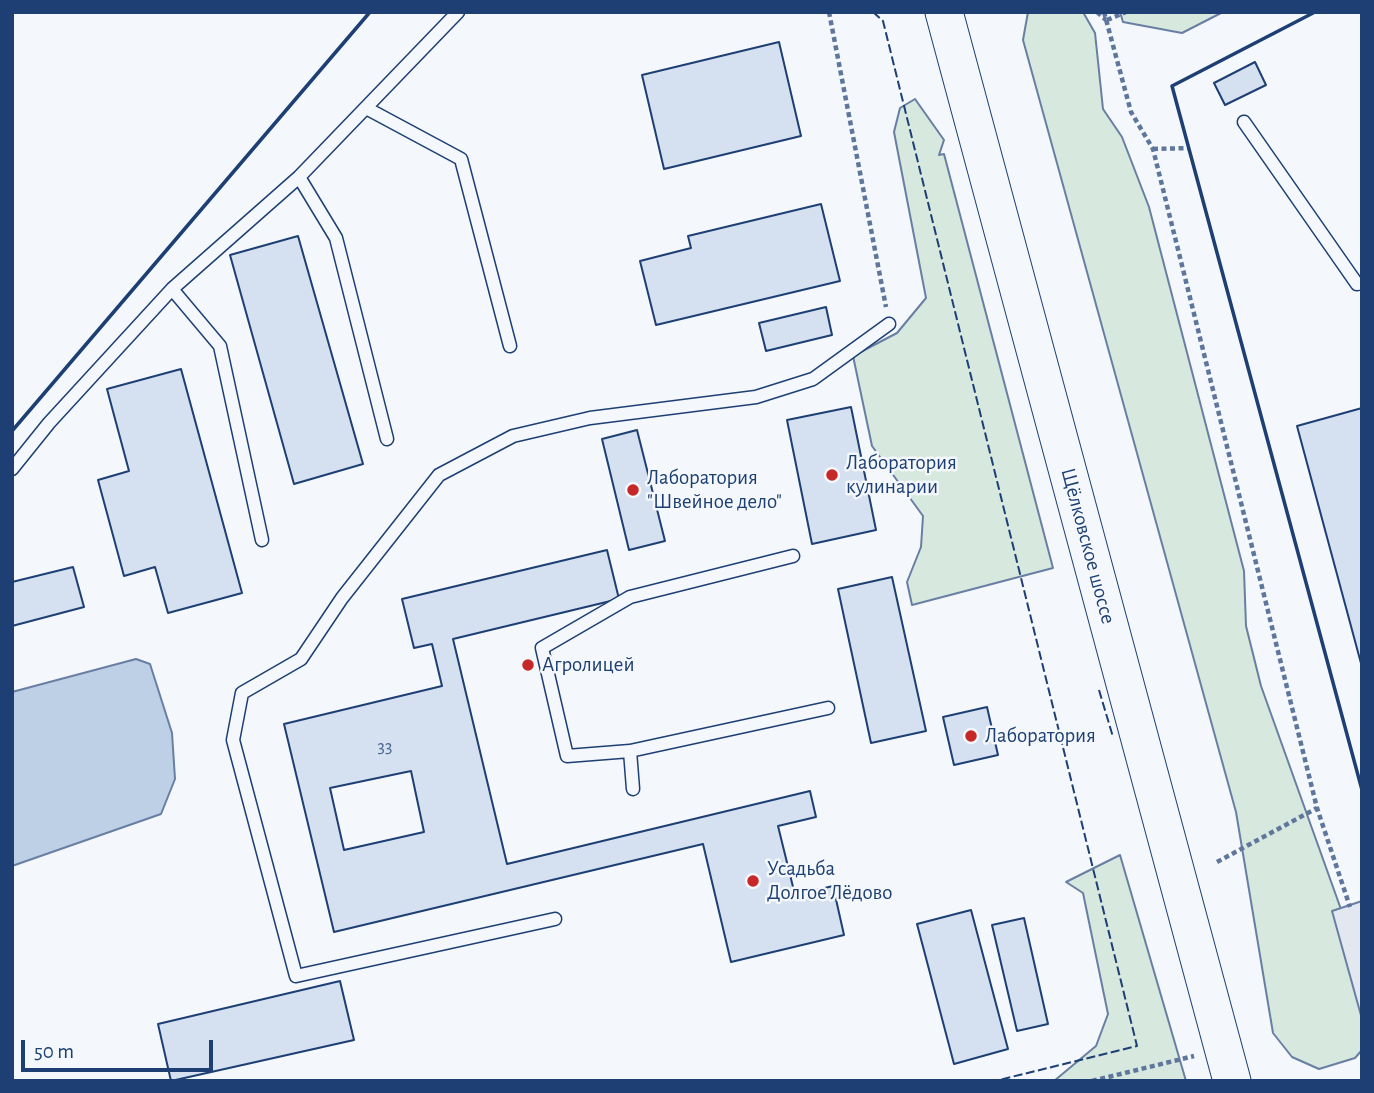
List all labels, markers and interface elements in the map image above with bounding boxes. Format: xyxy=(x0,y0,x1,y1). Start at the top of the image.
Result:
place label: Лаборатория кулинарии xyxy=(846,450,957,500)
place label: Лаборатория "Швейное дело" xyxy=(647,465,782,515)
street label: Щёлковское шоссе xyxy=(1055,465,1121,627)
marker: Лаборатория кулинарии xyxy=(824,467,840,483)
marker: Лаборатория "Швейное дело" xyxy=(625,482,641,498)
place label: Агролицей xyxy=(542,652,635,678)
marker: Агролицей xyxy=(520,657,536,673)
place label: Лаборатория xyxy=(985,723,1096,749)
marker: Лаборатория xyxy=(963,728,979,744)
house number: 33 xyxy=(378,736,392,758)
place label: Усадьба Долгое Лёдово xyxy=(767,856,892,906)
marker: Усадьба Долгое Лёдово xyxy=(745,873,761,889)
scale bar xyxy=(24,1026,217,1070)
text: 50 m xyxy=(34,1041,74,1062)

